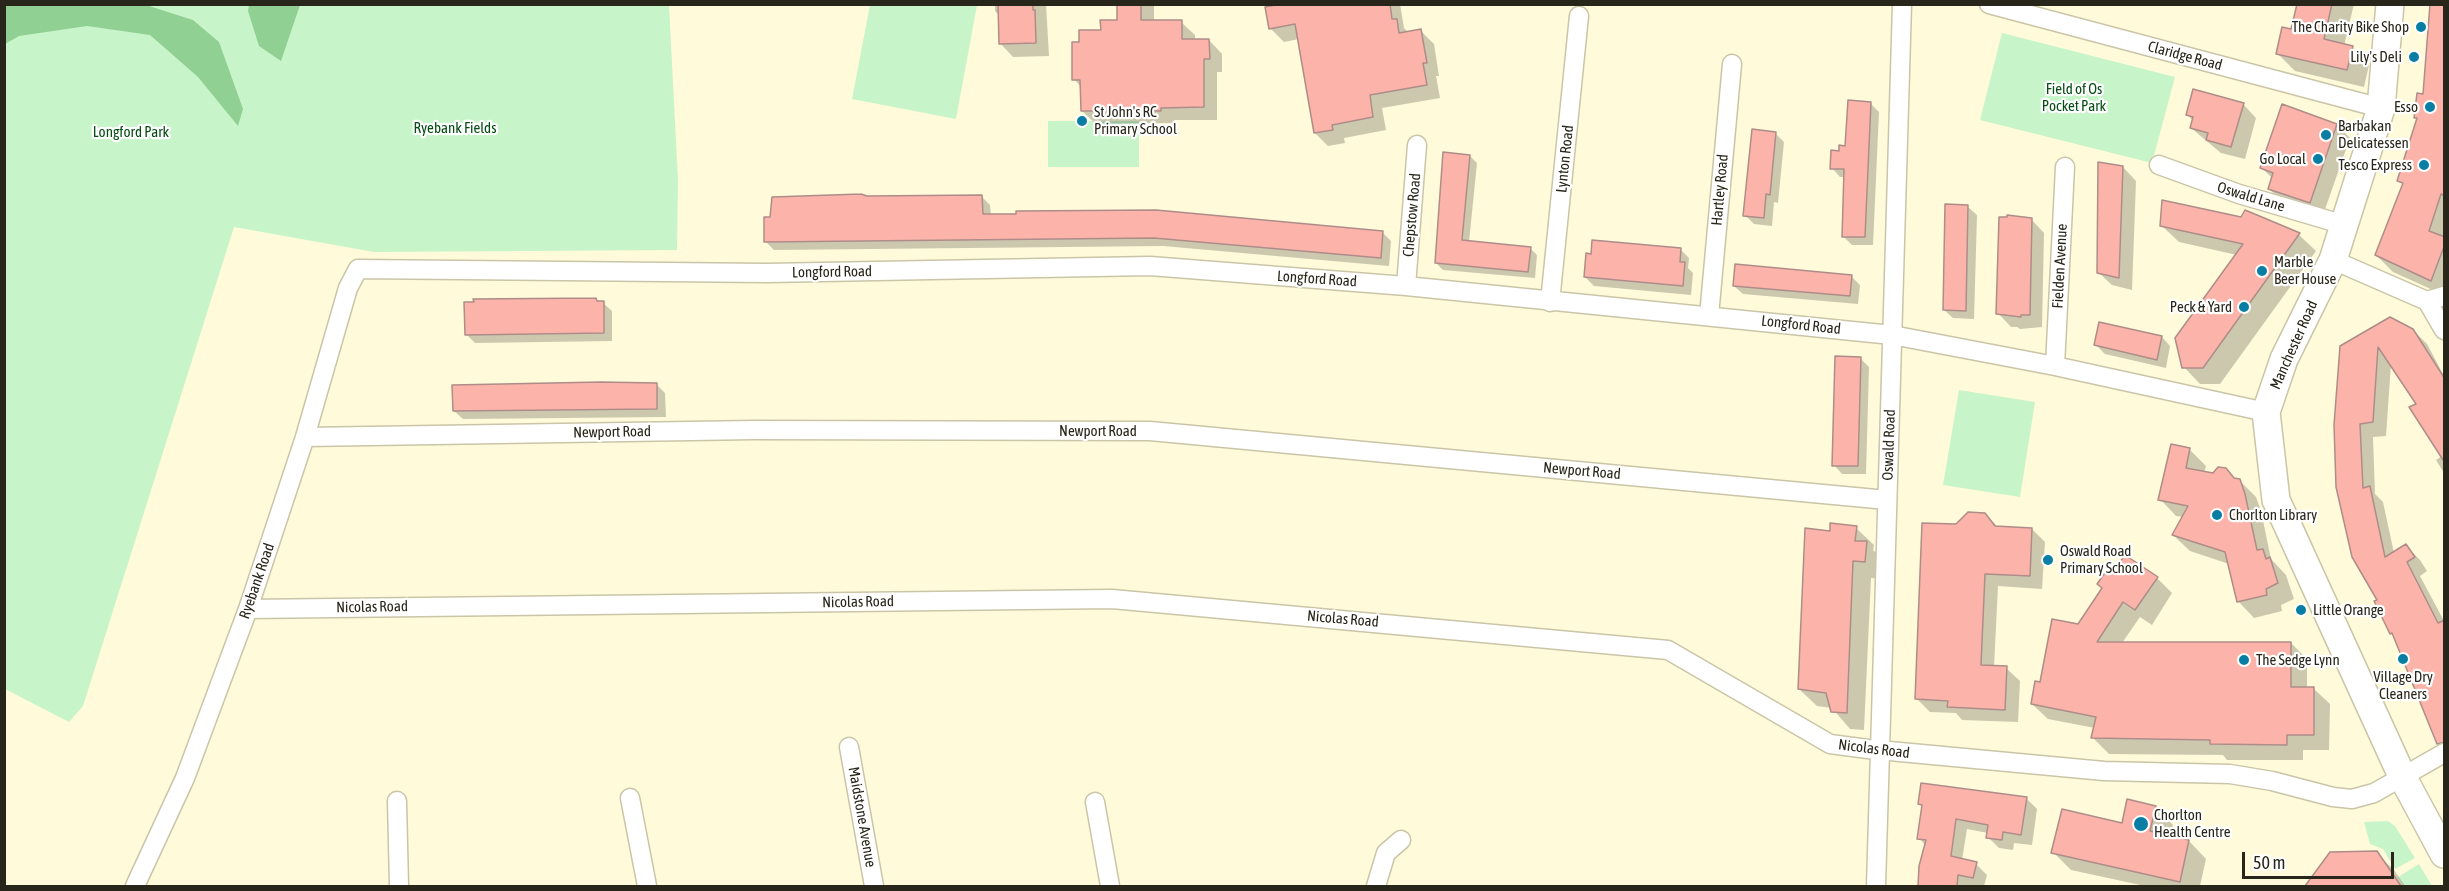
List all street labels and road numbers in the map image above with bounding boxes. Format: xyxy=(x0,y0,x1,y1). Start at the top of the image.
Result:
street label: Claridge Road xyxy=(2146,37,2224,75)
street label: Lynton Road xyxy=(1552,124,1578,194)
street label: Hartley Road xyxy=(1708,154,1732,226)
street label: Chepstow Road xyxy=(1399,172,1425,258)
street label: Oswald Lane xyxy=(2215,178,2287,216)
street label: Fielden Avenue xyxy=(2049,223,2071,309)
street label: Longford Road xyxy=(792,262,872,282)
street label: Longford Road xyxy=(1276,267,1358,291)
street label: Manchester Road xyxy=(2266,298,2322,392)
street label: Longford Road xyxy=(1760,312,1842,338)
street label: Oswald Road xyxy=(1879,409,1899,481)
street label: Newport Road xyxy=(573,422,651,442)
street label: Newport Road xyxy=(1059,422,1137,440)
street label: Newport Road xyxy=(1542,459,1622,483)
street label: Ryebank Road xyxy=(236,541,278,621)
street label: Nicolas Road xyxy=(822,592,894,612)
street label: Nicolas Road xyxy=(336,597,408,617)
street label: Nicolas Road xyxy=(1306,607,1380,631)
street label: Nicolas Road xyxy=(1837,736,1911,762)
street label: Maidstone Avenue xyxy=(844,765,880,869)

